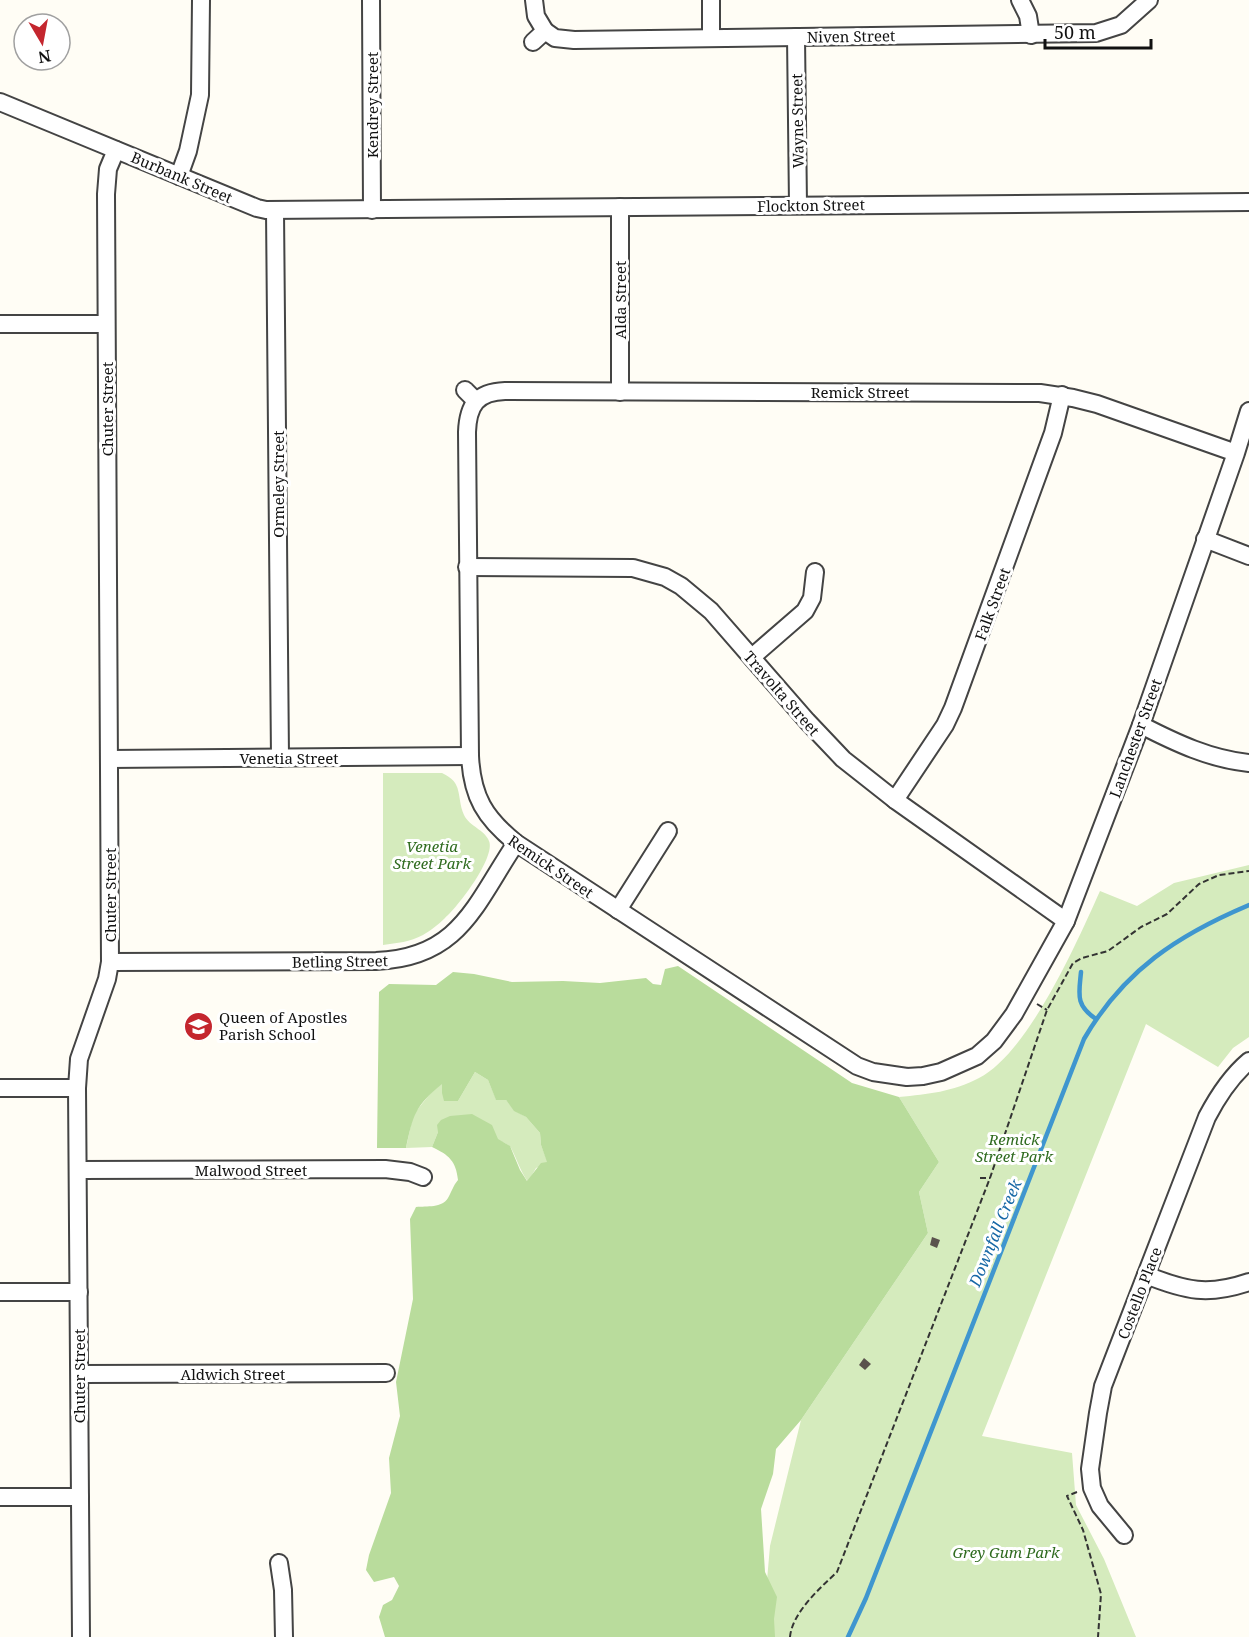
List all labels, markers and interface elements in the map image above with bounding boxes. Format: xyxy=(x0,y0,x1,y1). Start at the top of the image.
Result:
north arrow xyxy=(12,12,72,72)
scale bar xyxy=(1045,12,1152,50)
text: 50 m xyxy=(1054,20,1096,44)
street label: Niven Street xyxy=(807,25,895,47)
text: N xyxy=(36,45,53,69)
street label: Kendrey Street xyxy=(362,52,382,158)
street label: Wayne Street xyxy=(786,73,808,169)
street label: Burbank Street xyxy=(128,147,236,207)
street label: Flockton Street xyxy=(757,194,865,216)
street label: Alda Street xyxy=(610,261,630,339)
street label: Chuter Street xyxy=(97,362,117,456)
street label: Remick Street xyxy=(811,382,909,402)
street label: Ormeley Street xyxy=(268,430,288,538)
street label: Falk Street xyxy=(970,565,1014,643)
street label: Travolta Street xyxy=(740,646,824,740)
street label: Lanchester Street xyxy=(1104,676,1166,800)
street label: Venetia Street xyxy=(239,748,339,768)
street label: Remick Street xyxy=(504,830,598,902)
park label: Venetia Street Park xyxy=(393,836,472,873)
street label: Chuter Street xyxy=(100,848,120,942)
street label: Betling Street xyxy=(292,950,388,972)
place label: Queen of Apostles Parish School xyxy=(219,1007,348,1044)
school or university icon: Queen of Apostles Parish School xyxy=(182,1010,214,1042)
park label: Remick Street Park xyxy=(975,1129,1054,1166)
street label: Malwood Street xyxy=(195,1160,307,1180)
water label: Downfall Creek xyxy=(963,1175,1027,1291)
street label: Costello Place xyxy=(1112,1244,1166,1342)
street label: Chuter Street xyxy=(69,1329,89,1423)
street label: Aldwich Street xyxy=(181,1364,285,1384)
park label: Grey Gum Park xyxy=(952,1542,1060,1562)

